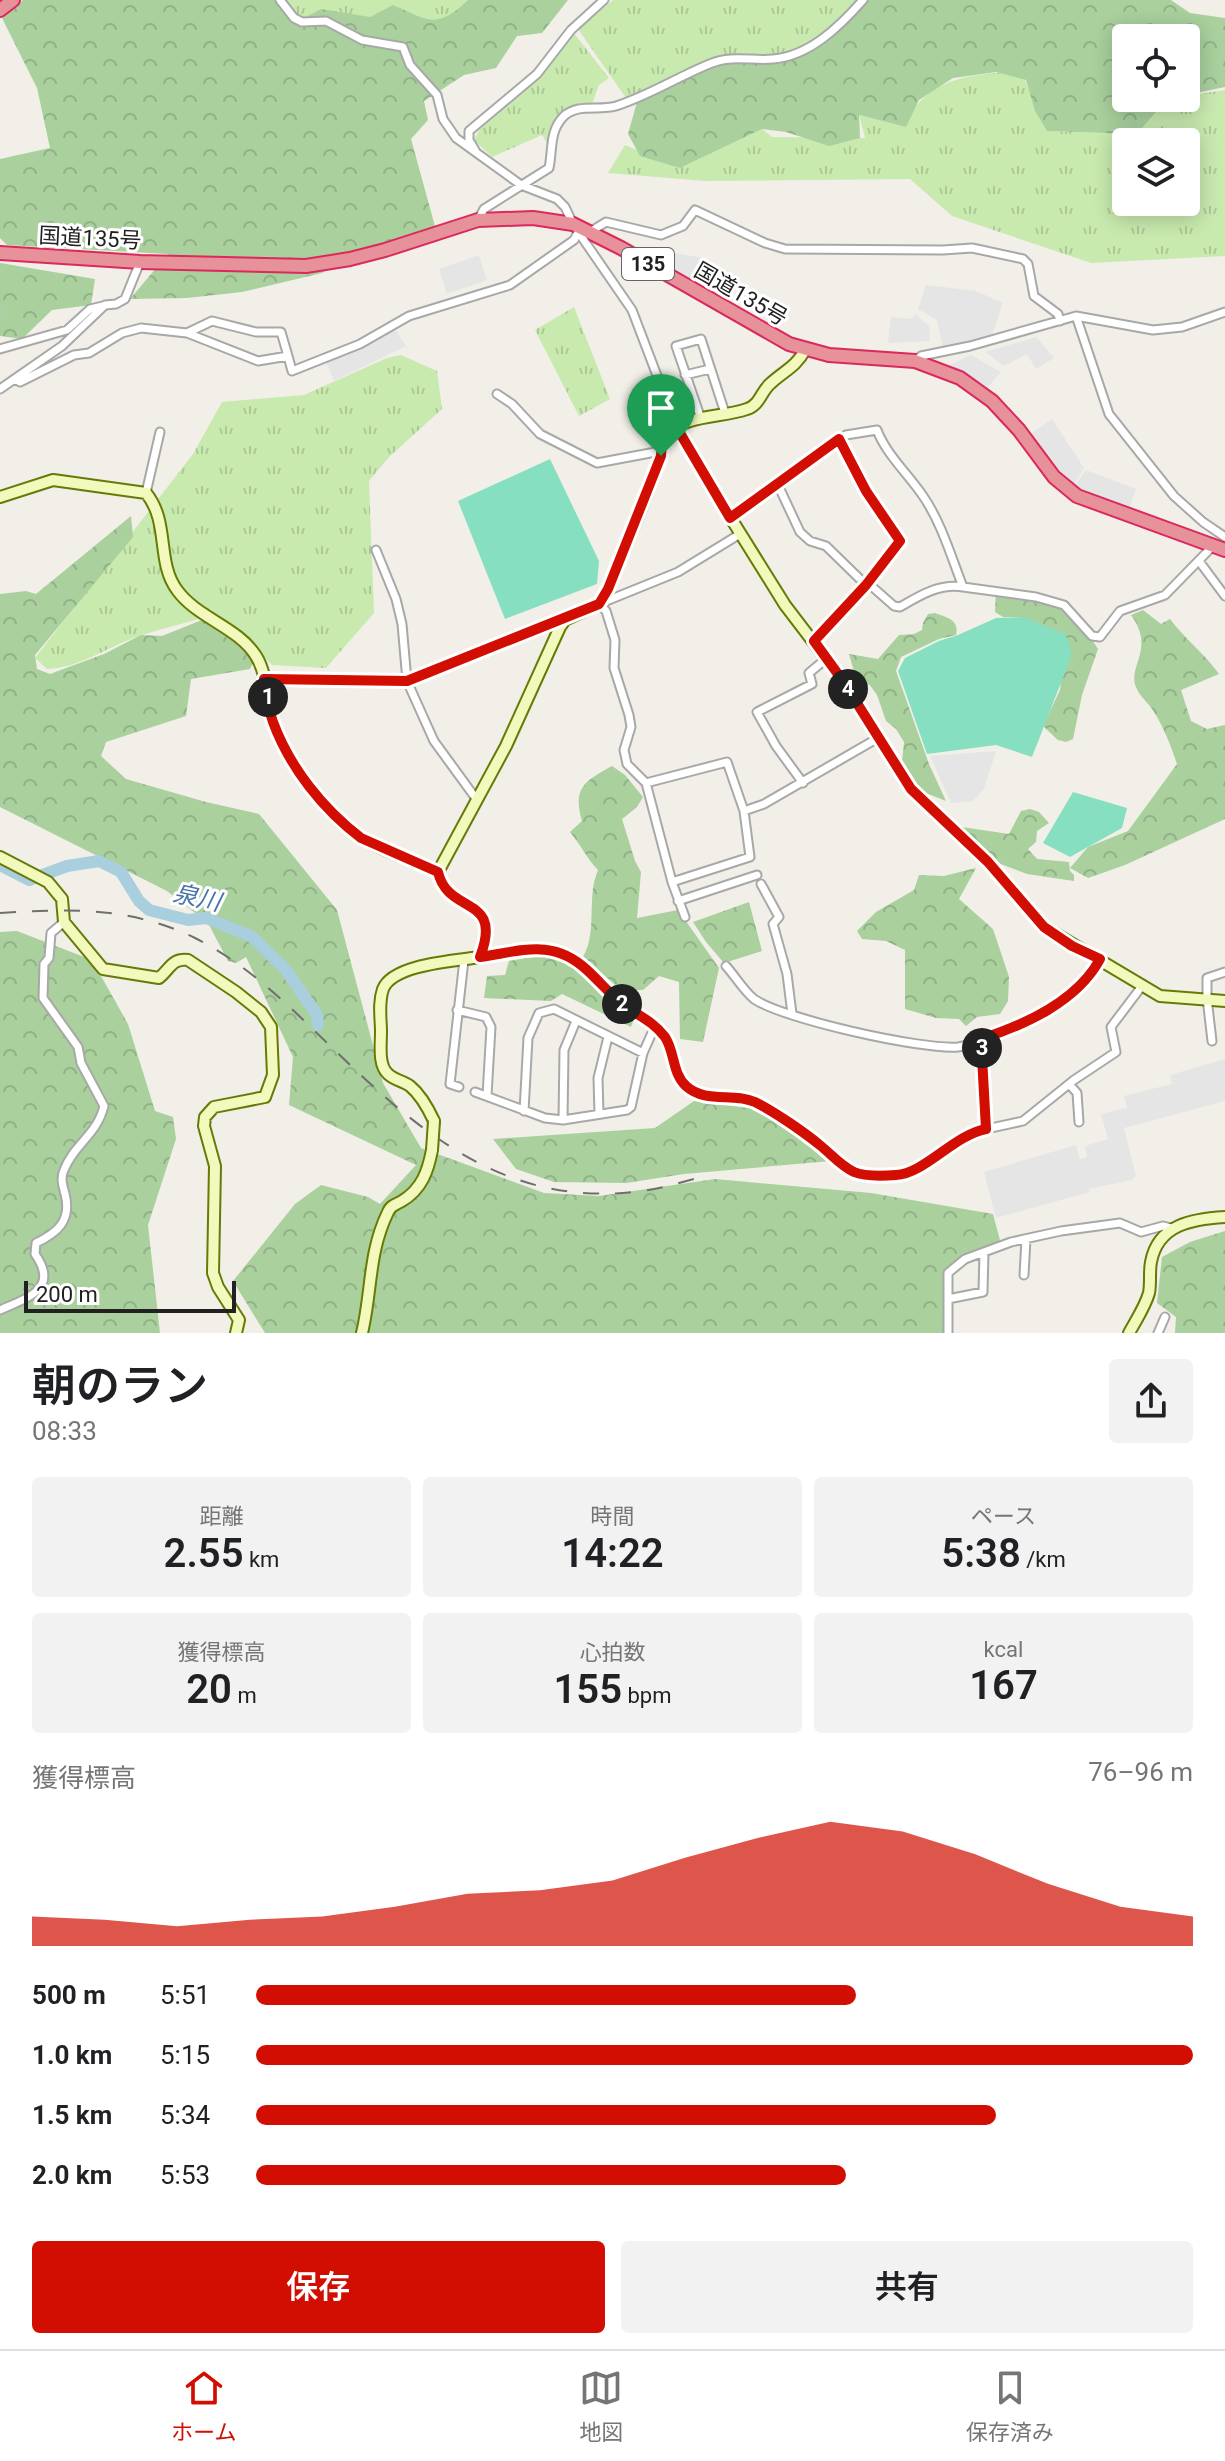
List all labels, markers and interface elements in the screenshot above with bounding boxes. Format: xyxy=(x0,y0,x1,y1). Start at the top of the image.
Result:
map controls xyxy=(1112,24,1200,216)
button: locate xyxy=(1112,24,1200,112)
button: layers xyxy=(1112,128,1200,216)
street label: 国道135号 xyxy=(38,223,142,253)
road number: 135 xyxy=(622,248,674,280)
street label: 国道135号 xyxy=(690,257,792,331)
pin xyxy=(627,374,695,456)
icon: arrive xyxy=(639,386,683,430)
pin: 4 xyxy=(828,669,868,709)
text: 4 xyxy=(842,676,854,701)
pin: 1 xyxy=(248,677,288,717)
text: 1 xyxy=(262,684,274,709)
water label: 泉川 xyxy=(171,879,226,917)
pin: 2 xyxy=(602,984,642,1024)
text: 2 xyxy=(616,991,628,1016)
pin: 3 xyxy=(962,1028,1002,1068)
text: 3 xyxy=(976,1035,988,1060)
scale bar xyxy=(24,1277,236,1313)
text: 200 m xyxy=(36,1282,98,1307)
button: share xyxy=(1109,1359,1193,1443)
text: 朝のラン xyxy=(32,1360,208,1412)
text: 08:33 xyxy=(32,1416,97,1446)
text: 距離 xyxy=(199,1504,244,1529)
text: 時間 xyxy=(590,1504,635,1529)
text: ペース xyxy=(971,1504,1036,1529)
text: 2.55 xyxy=(164,1530,244,1577)
text: 14:22 xyxy=(561,1530,664,1577)
text: 5:38 xyxy=(941,1530,1021,1577)
text: km xyxy=(244,1547,279,1572)
text: /km xyxy=(1021,1547,1066,1572)
text: kcal xyxy=(984,1637,1023,1662)
text: 獲得標高 xyxy=(177,1640,266,1665)
text: 心拍数 xyxy=(579,1640,646,1665)
text: 167 xyxy=(969,1662,1038,1709)
text: 20 xyxy=(186,1666,232,1713)
text: 155 xyxy=(553,1666,622,1713)
text: m xyxy=(232,1683,257,1708)
text: bpm xyxy=(622,1683,672,1708)
text: 76–96 m xyxy=(1088,1757,1193,1787)
text: 獲得標高 xyxy=(32,1763,136,1793)
text: 500 m xyxy=(32,1980,106,2010)
text: 5:51 xyxy=(160,1980,210,2010)
text: 1.0 km xyxy=(32,2040,112,2070)
text: 5:15 xyxy=(160,2040,210,2070)
text: 1.5 km xyxy=(32,2100,112,2130)
text: 5:34 xyxy=(160,2100,210,2130)
text: 2.0 km xyxy=(32,2160,112,2190)
text: 5:53 xyxy=(160,2160,210,2190)
button: 保存 xyxy=(32,2241,605,2333)
button: 共有 xyxy=(621,2241,1193,2333)
tab: ホーム xyxy=(171,2366,237,2446)
tab: 地図 xyxy=(579,2366,623,2446)
tab: 保存済み xyxy=(966,2366,1054,2446)

